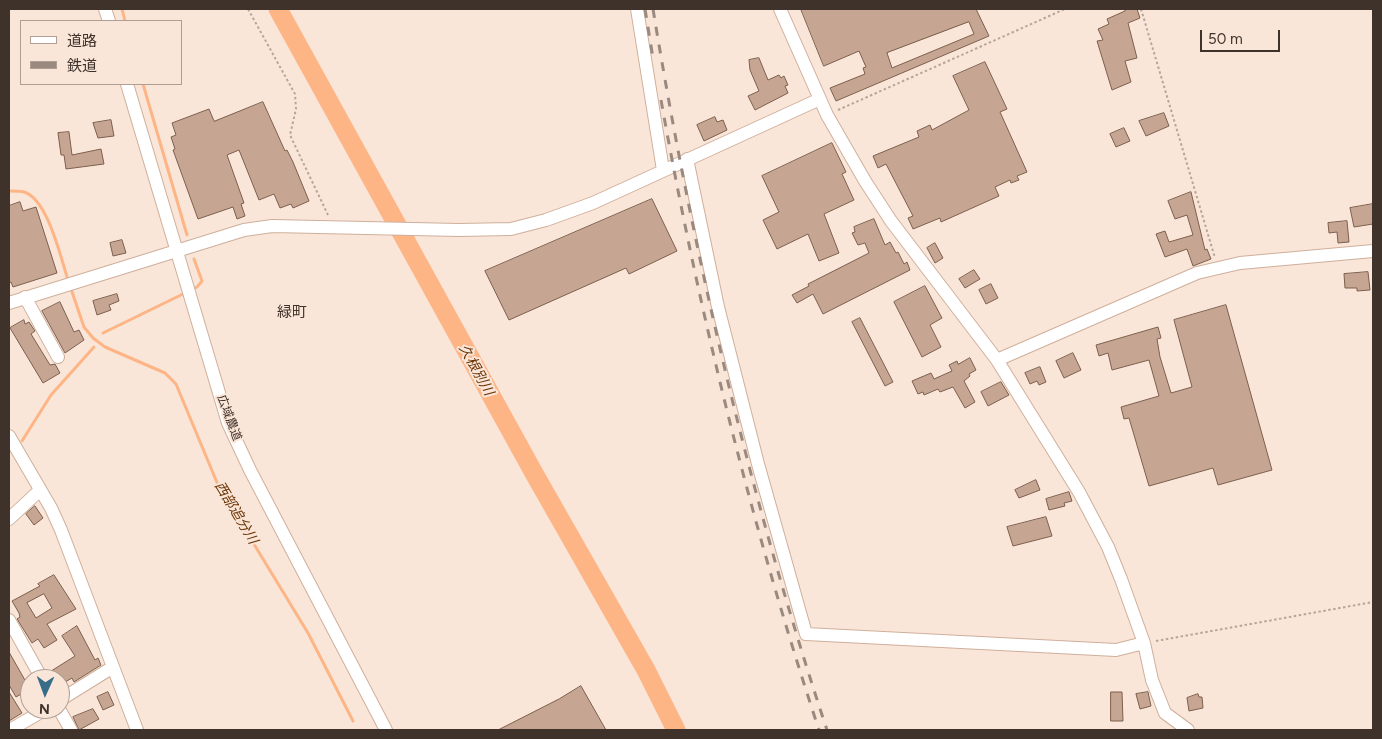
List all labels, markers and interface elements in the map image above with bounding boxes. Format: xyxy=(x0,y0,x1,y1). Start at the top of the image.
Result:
legend xyxy=(20,20,182,85)
scale bar xyxy=(1202,20,1282,52)
text: 50 m xyxy=(1208,30,1243,48)
text: 道路 xyxy=(67,32,97,50)
text: 鉄道 xyxy=(67,57,97,75)
district label: 緑町 xyxy=(277,304,307,322)
water label: 久根別川 xyxy=(455,341,497,399)
street label: 広域農道 xyxy=(214,393,244,443)
water label: 西部追分川 xyxy=(211,479,261,547)
north arrow xyxy=(20,669,70,719)
text: N xyxy=(39,700,50,717)

